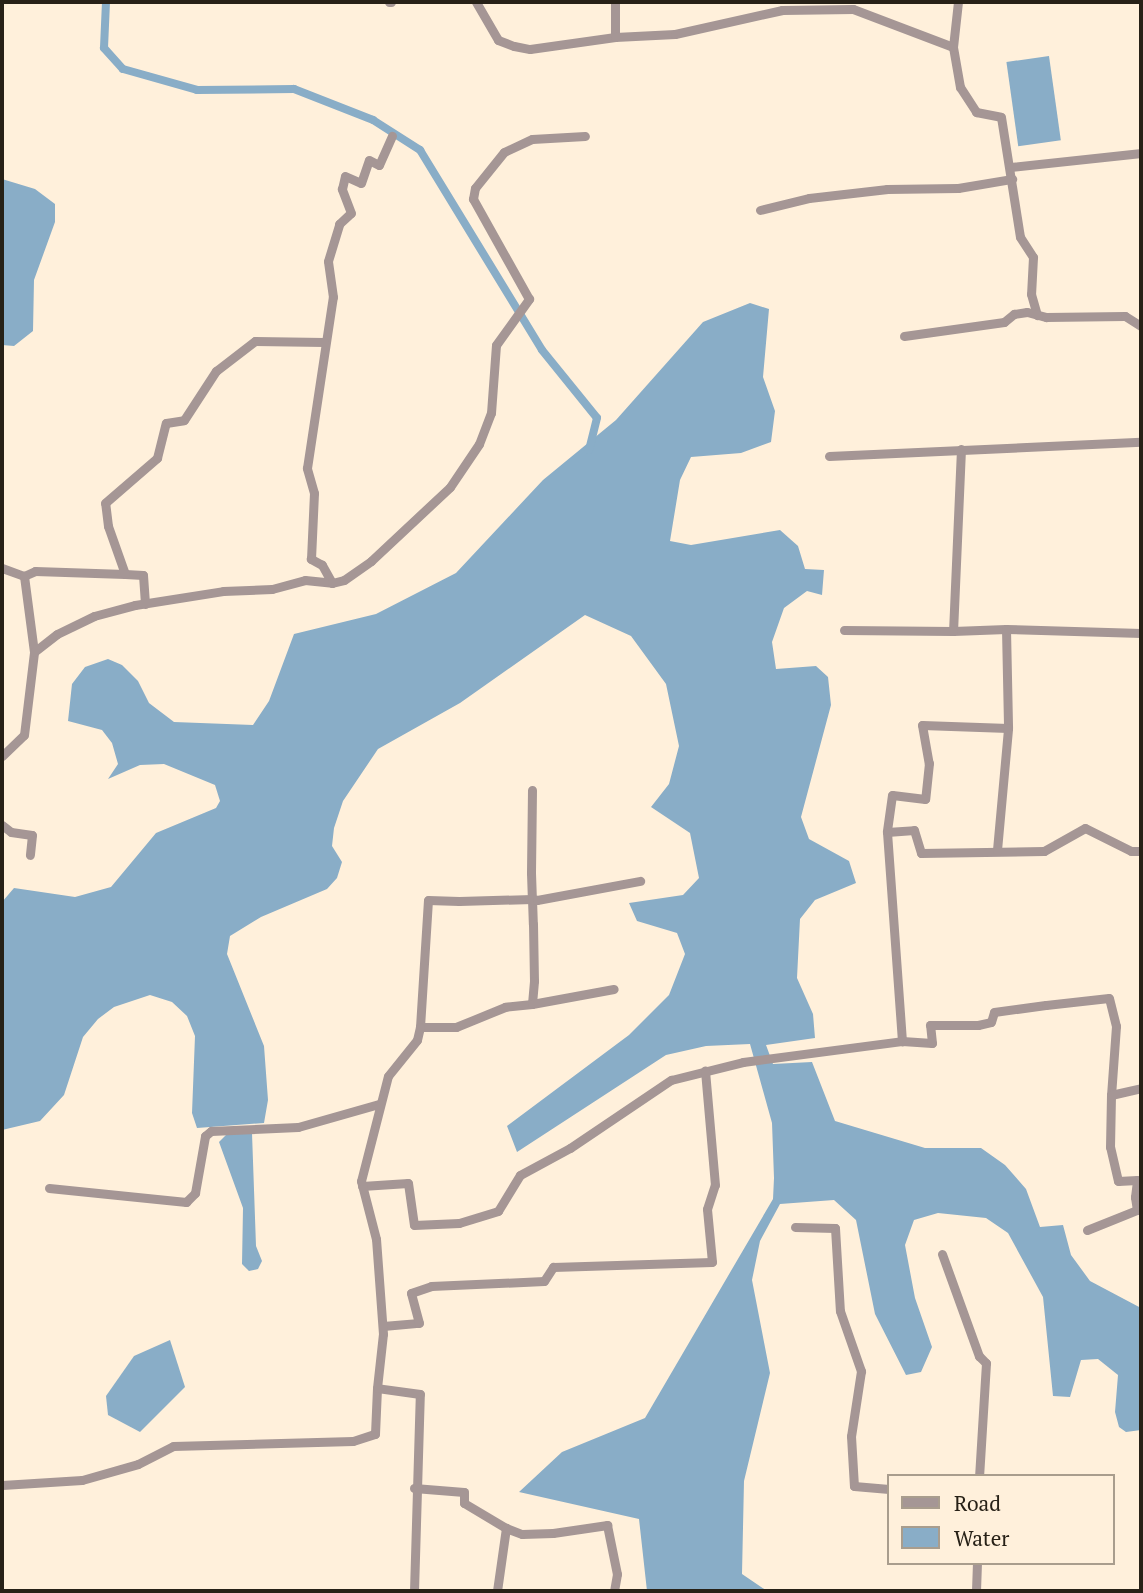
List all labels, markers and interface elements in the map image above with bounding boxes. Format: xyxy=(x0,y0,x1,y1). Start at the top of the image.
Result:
legend xyxy=(888,1474,1115,1565)
text: Road xyxy=(954,1489,1001,1517)
text: Water xyxy=(954,1524,1009,1552)

